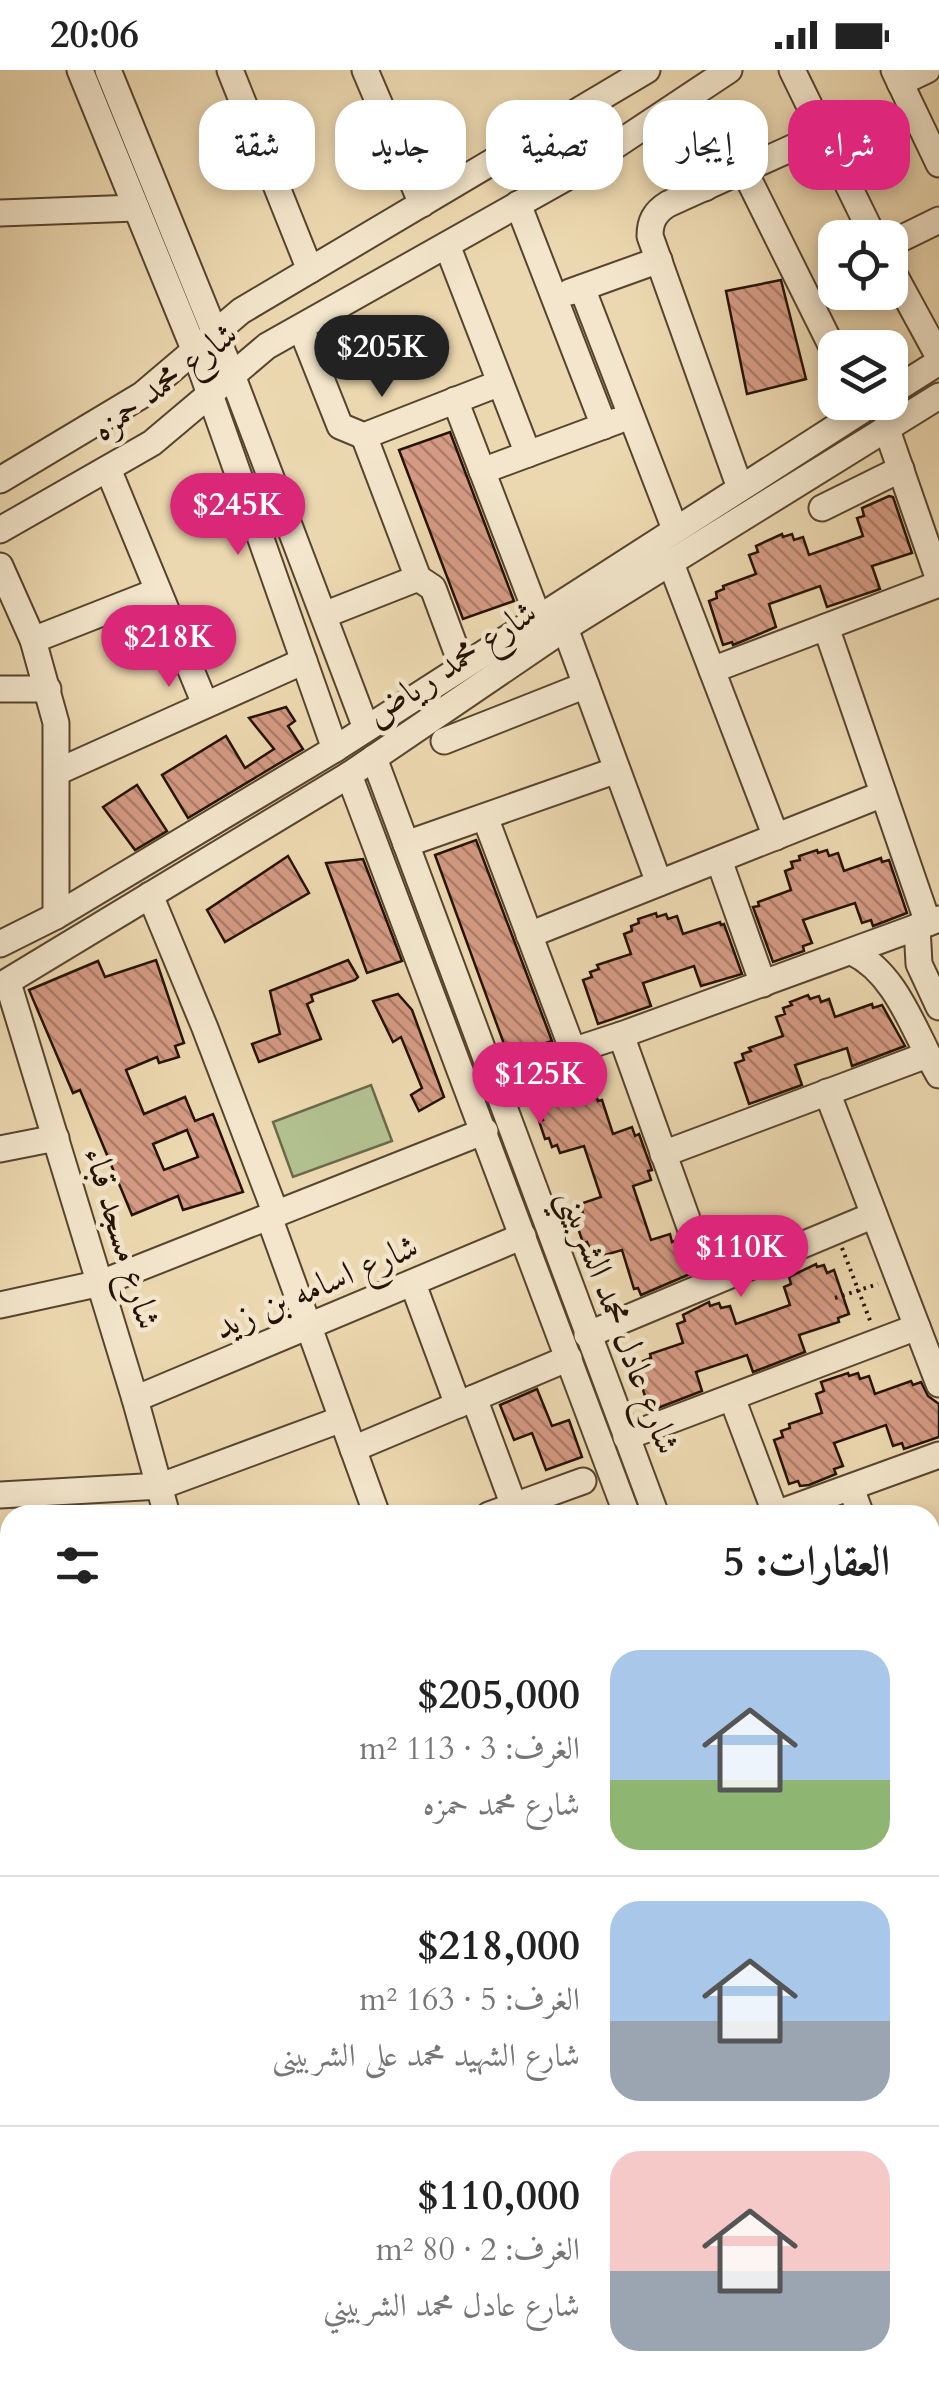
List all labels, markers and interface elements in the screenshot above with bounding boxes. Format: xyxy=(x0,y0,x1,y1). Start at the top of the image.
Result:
text: 20:06 xyxy=(50,9,139,61)
chip: شقة xyxy=(199,100,315,190)
chip: جديد xyxy=(335,100,466,190)
chip: تصفية xyxy=(486,100,623,190)
chip: إيجار xyxy=(643,100,768,190)
chip: شراء xyxy=(788,100,910,190)
map controls xyxy=(818,220,908,420)
button: locate xyxy=(818,220,908,310)
street label: شارع محمد حمزه xyxy=(81,311,250,456)
pin: $205K xyxy=(312,315,452,400)
text: $205K xyxy=(336,325,428,369)
button: layers xyxy=(818,330,908,420)
pin: $245K xyxy=(168,473,308,558)
text: $245K xyxy=(192,483,284,527)
street label: شارع محمد رياض xyxy=(357,589,549,742)
pin: $218K xyxy=(99,605,239,690)
text: $218K xyxy=(123,615,215,659)
pin: $125K xyxy=(470,1042,610,1127)
text: $125K xyxy=(494,1052,586,1096)
street label: شارع مسجد قباء xyxy=(68,1141,173,1337)
street label: شارع عادل محمد الشربيني xyxy=(539,1182,692,1464)
pin: $110K xyxy=(671,1215,811,1300)
street label: شارع اسامه بن زيد xyxy=(207,1222,427,1355)
text: $110K xyxy=(695,1225,787,1269)
text: العقارات: 5 xyxy=(723,1533,890,1590)
icon: filters xyxy=(50,1538,105,1593)
text: $205,000 xyxy=(417,1666,580,1723)
icon: home xyxy=(690,1690,810,1810)
text: الغرف: 3 · 113 m² xyxy=(359,1727,580,1771)
text: شارع محمد حمزه xyxy=(423,1783,580,1827)
text: $218,000 xyxy=(417,1917,580,1974)
icon: home xyxy=(690,1941,810,2061)
text: الغرف: 5 · 163 m² xyxy=(359,1978,580,2022)
text: شارع الشهيد محمد على الشربينى xyxy=(272,2034,580,2078)
text: $110,000 xyxy=(417,2167,580,2224)
icon: home xyxy=(690,2191,810,2311)
text: الغرف: 2 · 80 m² xyxy=(376,2228,580,2272)
text: شارع عادل محمد الشربيني xyxy=(323,2284,580,2328)

